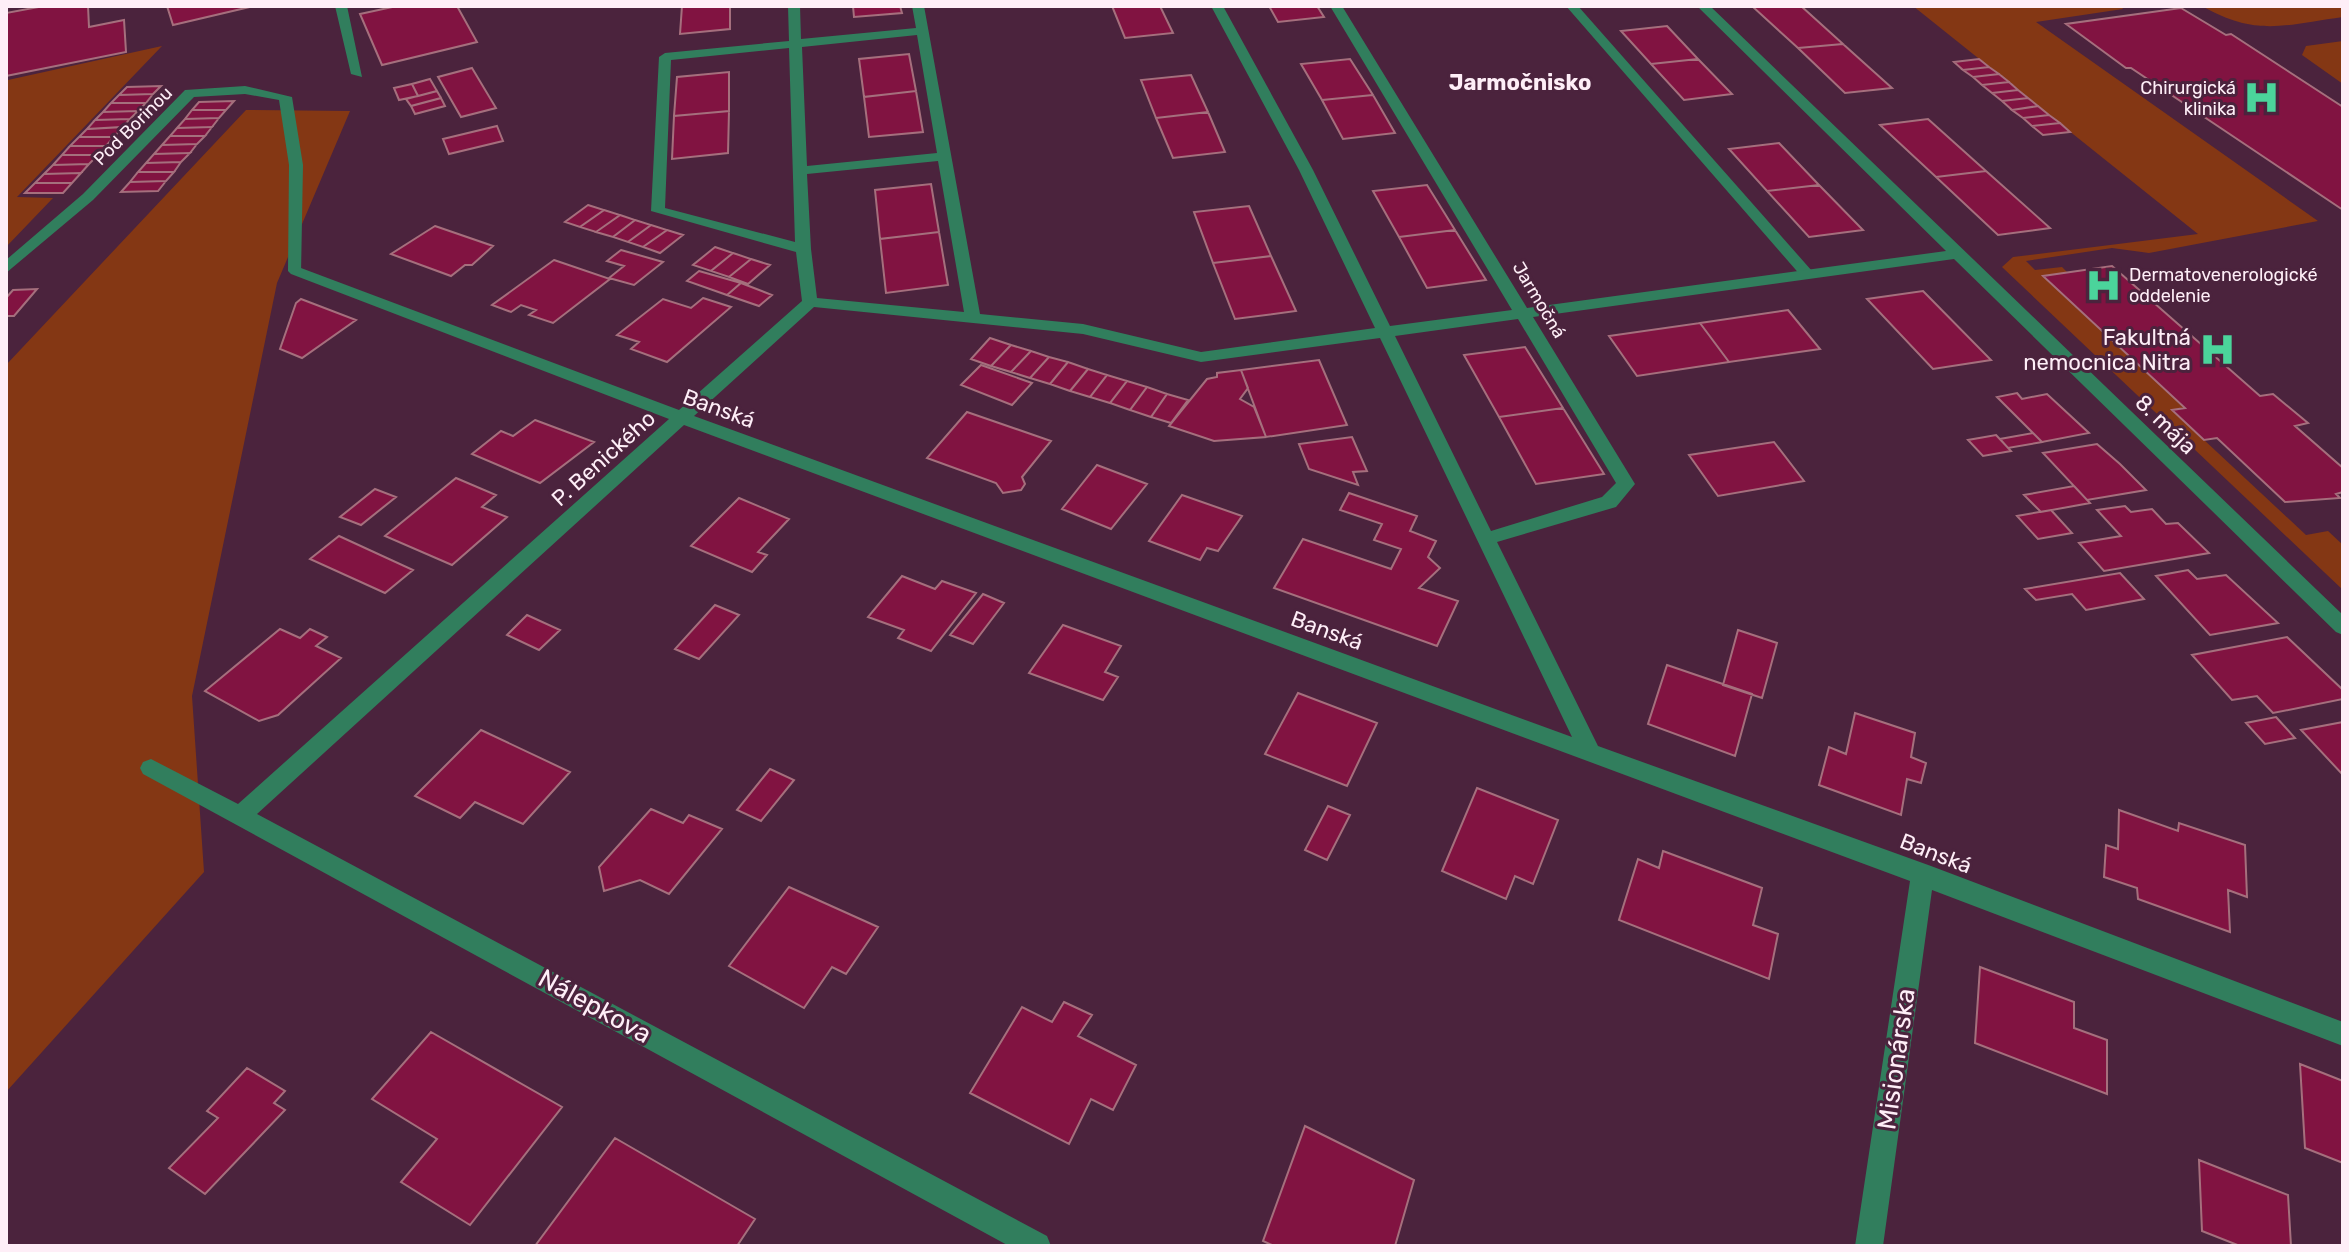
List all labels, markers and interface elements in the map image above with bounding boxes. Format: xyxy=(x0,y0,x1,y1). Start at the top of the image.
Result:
district label: Jarmočnisko xyxy=(1449,69,1591,96)
place label: Chirurgická klinika xyxy=(2140,77,2236,120)
hospital icon: Chirurgická klinika xyxy=(2243,79,2281,117)
street label: Pod Borinou xyxy=(89,82,177,170)
street label: Jarmočná xyxy=(1508,258,1570,342)
place label: Dermatovenerologické oddelenie xyxy=(2129,264,2318,307)
hospital icon: Dermatovenerologické oddelenie xyxy=(2084,266,2122,304)
place label: Fakultná nemocnica Nitra xyxy=(2023,324,2191,376)
hospital icon: Fakultná nemocnica Nitra xyxy=(2198,331,2236,369)
street label: Banská xyxy=(679,383,759,434)
street label: 8. mája xyxy=(2130,389,2202,460)
street label: P. Benického xyxy=(546,405,661,512)
street label: Banská xyxy=(1287,605,1367,656)
street label: Banská xyxy=(1896,827,1976,879)
street label: Nálepkova xyxy=(533,963,657,1050)
street label: Misionárska xyxy=(1871,987,1922,1132)

